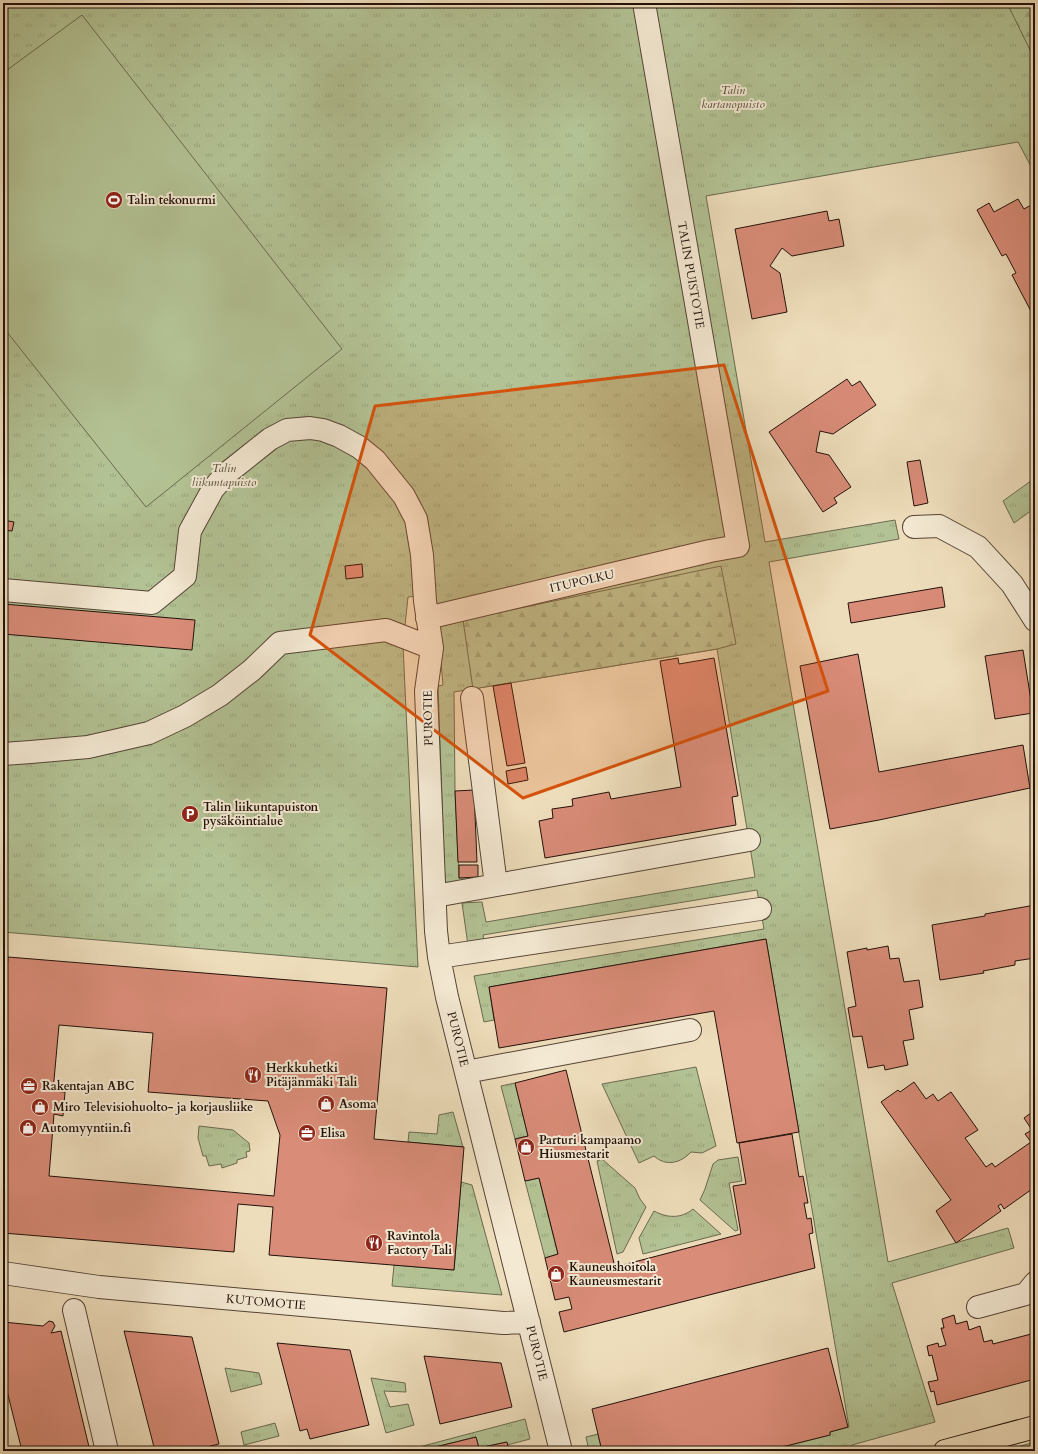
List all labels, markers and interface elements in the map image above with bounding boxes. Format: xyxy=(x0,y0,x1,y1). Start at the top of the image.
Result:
park label: Talin kartanopuisto xyxy=(701,82,765,112)
sports icon: Talin tekonurmi xyxy=(104,190,124,210)
place label: Talin tekonurmi xyxy=(127,192,216,208)
street label: TALIN PUISTOTIE xyxy=(674,220,708,330)
park label: Talin liikuntapuisto xyxy=(192,460,257,490)
street label: ITUPOLKU xyxy=(548,566,616,596)
street label: PUROTIE xyxy=(420,690,436,746)
place label: Talin liikuntapuiston pysäköintialue xyxy=(203,799,319,829)
parking icon: Talin liikuntapuiston pysäköintialue xyxy=(180,804,200,824)
street label: PUROTIE xyxy=(443,1010,473,1068)
place label: Herkkuhetki Pitäjänmäki Tali xyxy=(266,1060,358,1090)
restaurant icon: Herkkuhetki Pitäjänmäki Tali xyxy=(243,1065,263,1085)
office icon: Rakentajan ABC xyxy=(19,1076,39,1096)
place label: Rakentajan ABC xyxy=(42,1078,134,1094)
shop icon: Asoma xyxy=(316,1094,336,1114)
place label: Asoma xyxy=(339,1096,377,1112)
shop icon: Miro Televisiohuolto- ja korjausliike xyxy=(30,1097,50,1117)
place label: Miro Televisiohuolto- ja korjausliike xyxy=(53,1099,253,1115)
shop icon: Automyyntiin.fi xyxy=(18,1118,38,1138)
place label: Automyyntiin.fi xyxy=(41,1120,131,1136)
office icon: Elisa xyxy=(297,1123,317,1143)
place label: Elisa xyxy=(320,1125,345,1141)
place label: Parturi kampaamo Hiusmestarit xyxy=(539,1132,641,1162)
shop icon: Parturi kampaamo Hiusmestarit xyxy=(516,1137,536,1157)
place label: Ravintola Factory Tali xyxy=(387,1228,452,1258)
restaurant icon: Ravintola Factory Tali xyxy=(364,1233,384,1253)
place label: Kauneushoitola Kauneusmestarit xyxy=(569,1259,662,1289)
shop icon: Kauneushoitola Kauneusmestarit xyxy=(546,1264,566,1284)
street label: KUTOMOTIE xyxy=(226,1291,306,1313)
street label: PUROTIE xyxy=(522,1324,552,1382)

